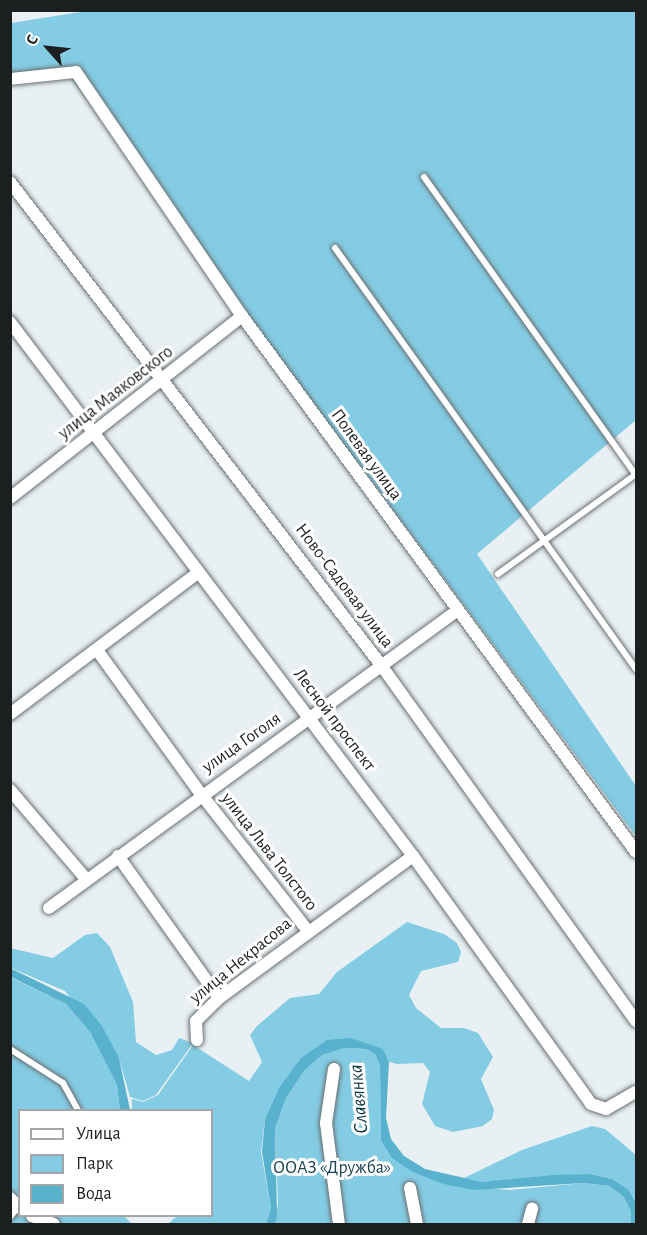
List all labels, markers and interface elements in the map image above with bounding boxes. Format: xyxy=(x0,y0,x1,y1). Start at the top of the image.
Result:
north arrow xyxy=(18,18,78,78)
text: С xyxy=(23,32,41,47)
street label: улица Маяковского xyxy=(54,341,178,445)
street label: Полевая улица xyxy=(326,405,406,505)
street label: Ново-Садовая улица xyxy=(290,520,398,652)
street label: Лесной проспект xyxy=(288,664,380,776)
street label: улица Гоголя xyxy=(198,708,286,778)
street label: улица Льва Толстого xyxy=(216,789,322,915)
street label: улица Некрасова xyxy=(186,913,296,1009)
water label: Славянка xyxy=(344,1063,374,1135)
legend xyxy=(18,1109,213,1217)
text: Улица xyxy=(76,1125,121,1143)
text: Парк xyxy=(76,1155,113,1173)
park label: ООАЗ «Дружба» xyxy=(273,1157,391,1179)
text: Вода xyxy=(76,1185,112,1203)

